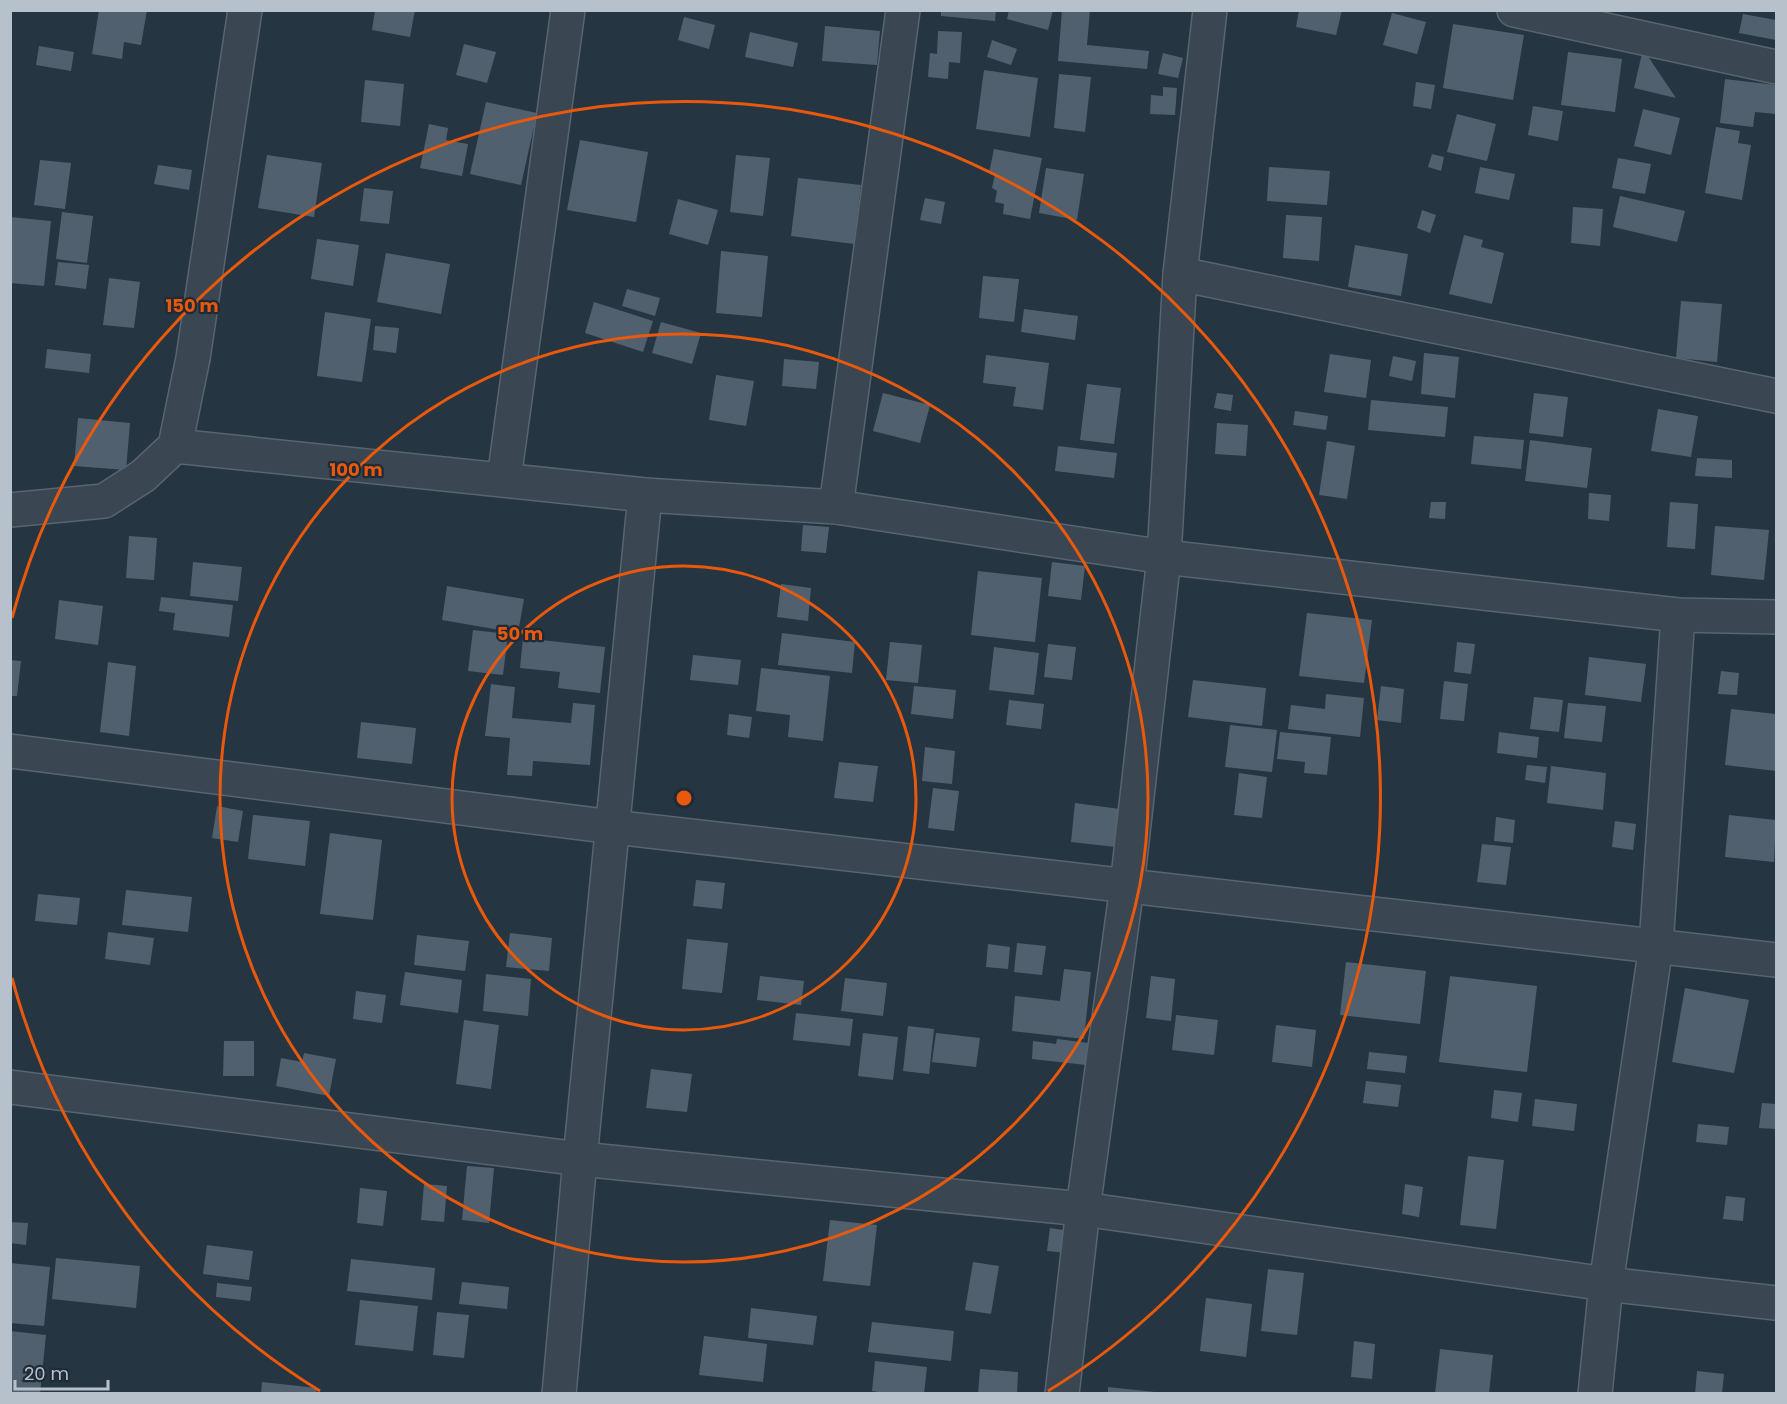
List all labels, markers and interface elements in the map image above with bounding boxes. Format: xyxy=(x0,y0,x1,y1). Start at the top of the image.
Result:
text: 150 m xyxy=(165,293,219,318)
text: 100 m xyxy=(329,457,383,482)
text: 50 m xyxy=(497,621,543,646)
centre of rings xyxy=(674,788,694,808)
scale bar xyxy=(15,1353,108,1391)
text: 20 m xyxy=(24,1361,69,1386)

